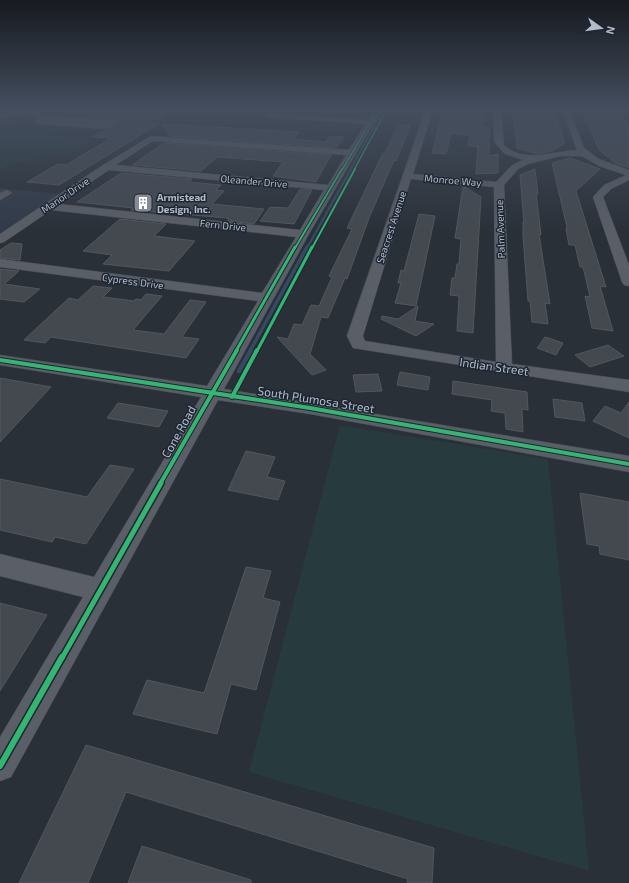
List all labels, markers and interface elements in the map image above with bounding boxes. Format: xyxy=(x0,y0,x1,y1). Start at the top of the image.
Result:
north arrow xyxy=(581,8,621,48)
text: N xyxy=(604,25,618,36)
street label: Oleander Drive xyxy=(220,172,288,190)
street label: Monroe Way xyxy=(424,172,483,189)
street label: Manor Drive xyxy=(39,174,91,216)
street label: Seacrest Avenue xyxy=(374,189,408,265)
place label: Armistead Design, Inc. xyxy=(157,191,210,215)
building icon: Armistead Design, Inc. xyxy=(132,192,154,214)
street label: Palm Avenue xyxy=(493,200,507,258)
street label: Fern Drive xyxy=(199,217,247,233)
street label: Cypress Drive xyxy=(101,271,165,291)
street label: Indian Street xyxy=(459,354,530,378)
street label: South Plumosa Street xyxy=(257,383,376,415)
street label: Cone Road xyxy=(158,403,198,460)

